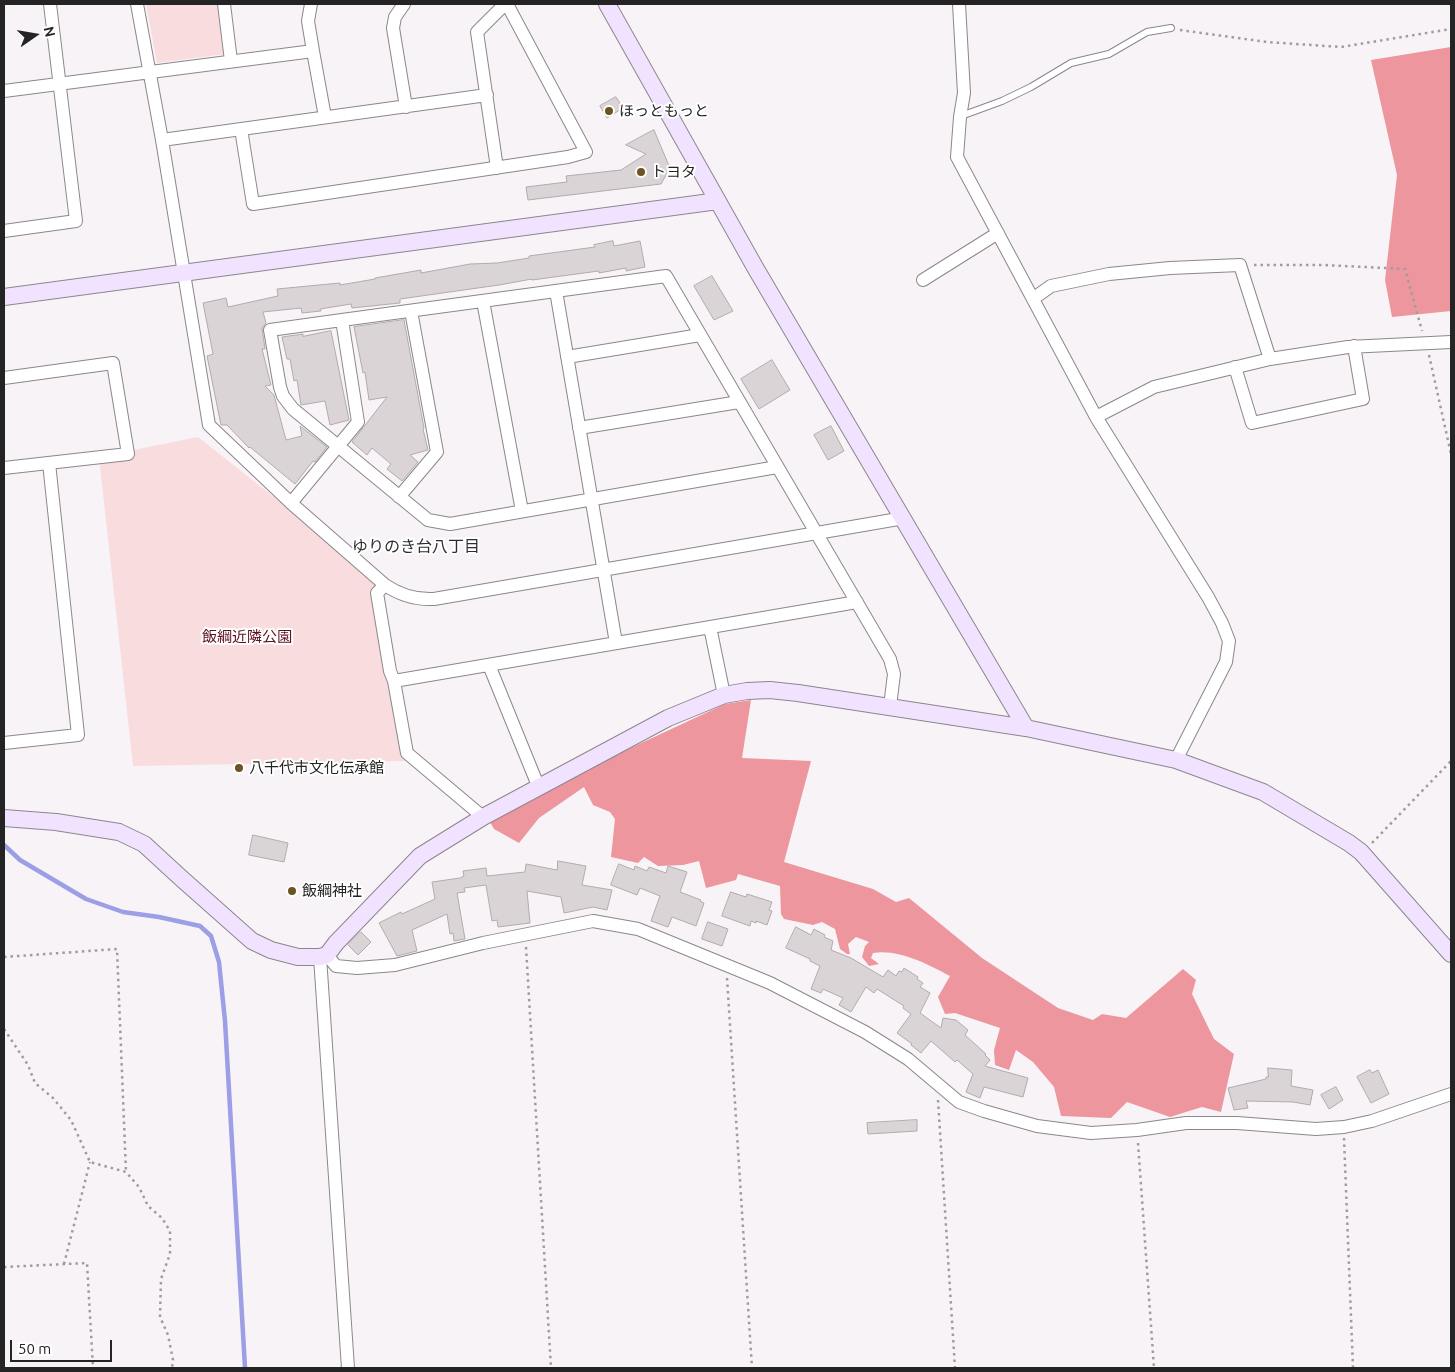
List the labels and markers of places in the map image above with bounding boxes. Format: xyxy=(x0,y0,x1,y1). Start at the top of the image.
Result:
place label: ほっともっと xyxy=(619,102,709,120)
marker: ほっともっと xyxy=(603,105,615,117)
place label: トヨタ xyxy=(651,163,696,181)
marker: トヨタ xyxy=(635,166,647,178)
place label: 八千代市文化伝承館 xyxy=(249,759,384,777)
marker: 八千代市文化伝承館 xyxy=(233,762,245,774)
place label: 飯綱神社 xyxy=(302,882,362,900)
marker: 飯綱神社 xyxy=(286,885,298,897)

